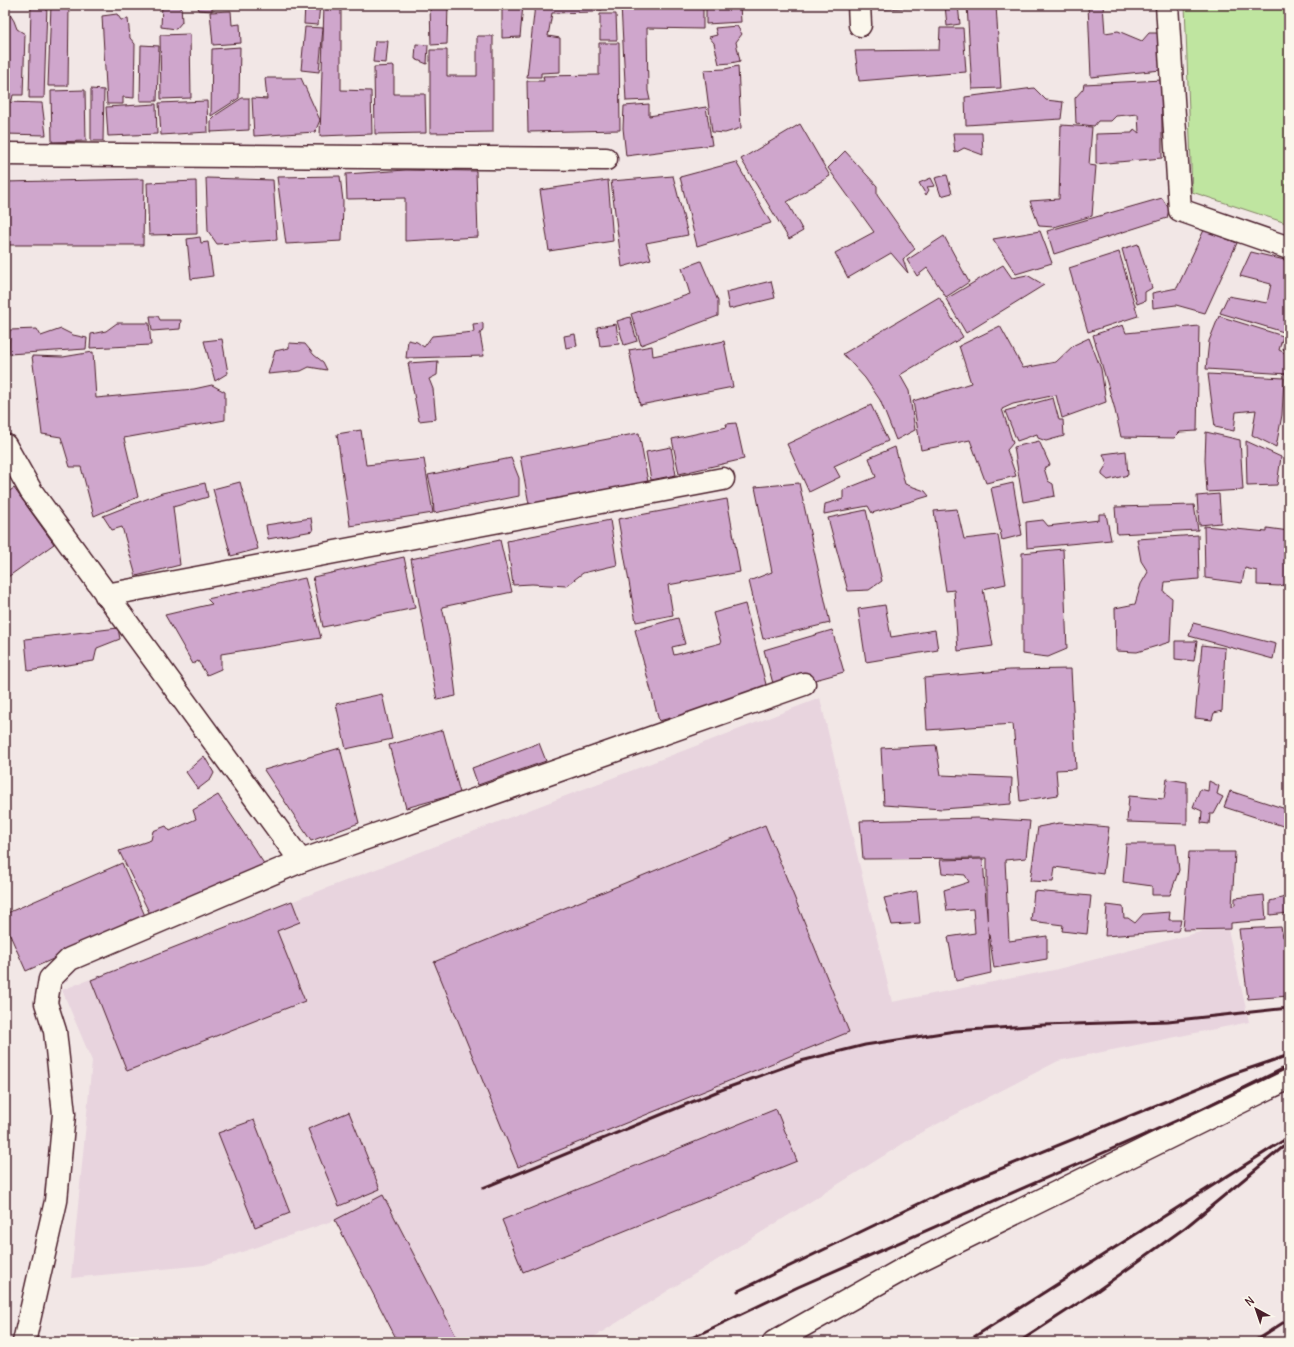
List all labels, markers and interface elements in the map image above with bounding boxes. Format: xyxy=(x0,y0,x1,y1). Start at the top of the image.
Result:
north arrow xyxy=(1236,1289,1276,1329)
text: N xyxy=(1242,1294,1257,1309)

